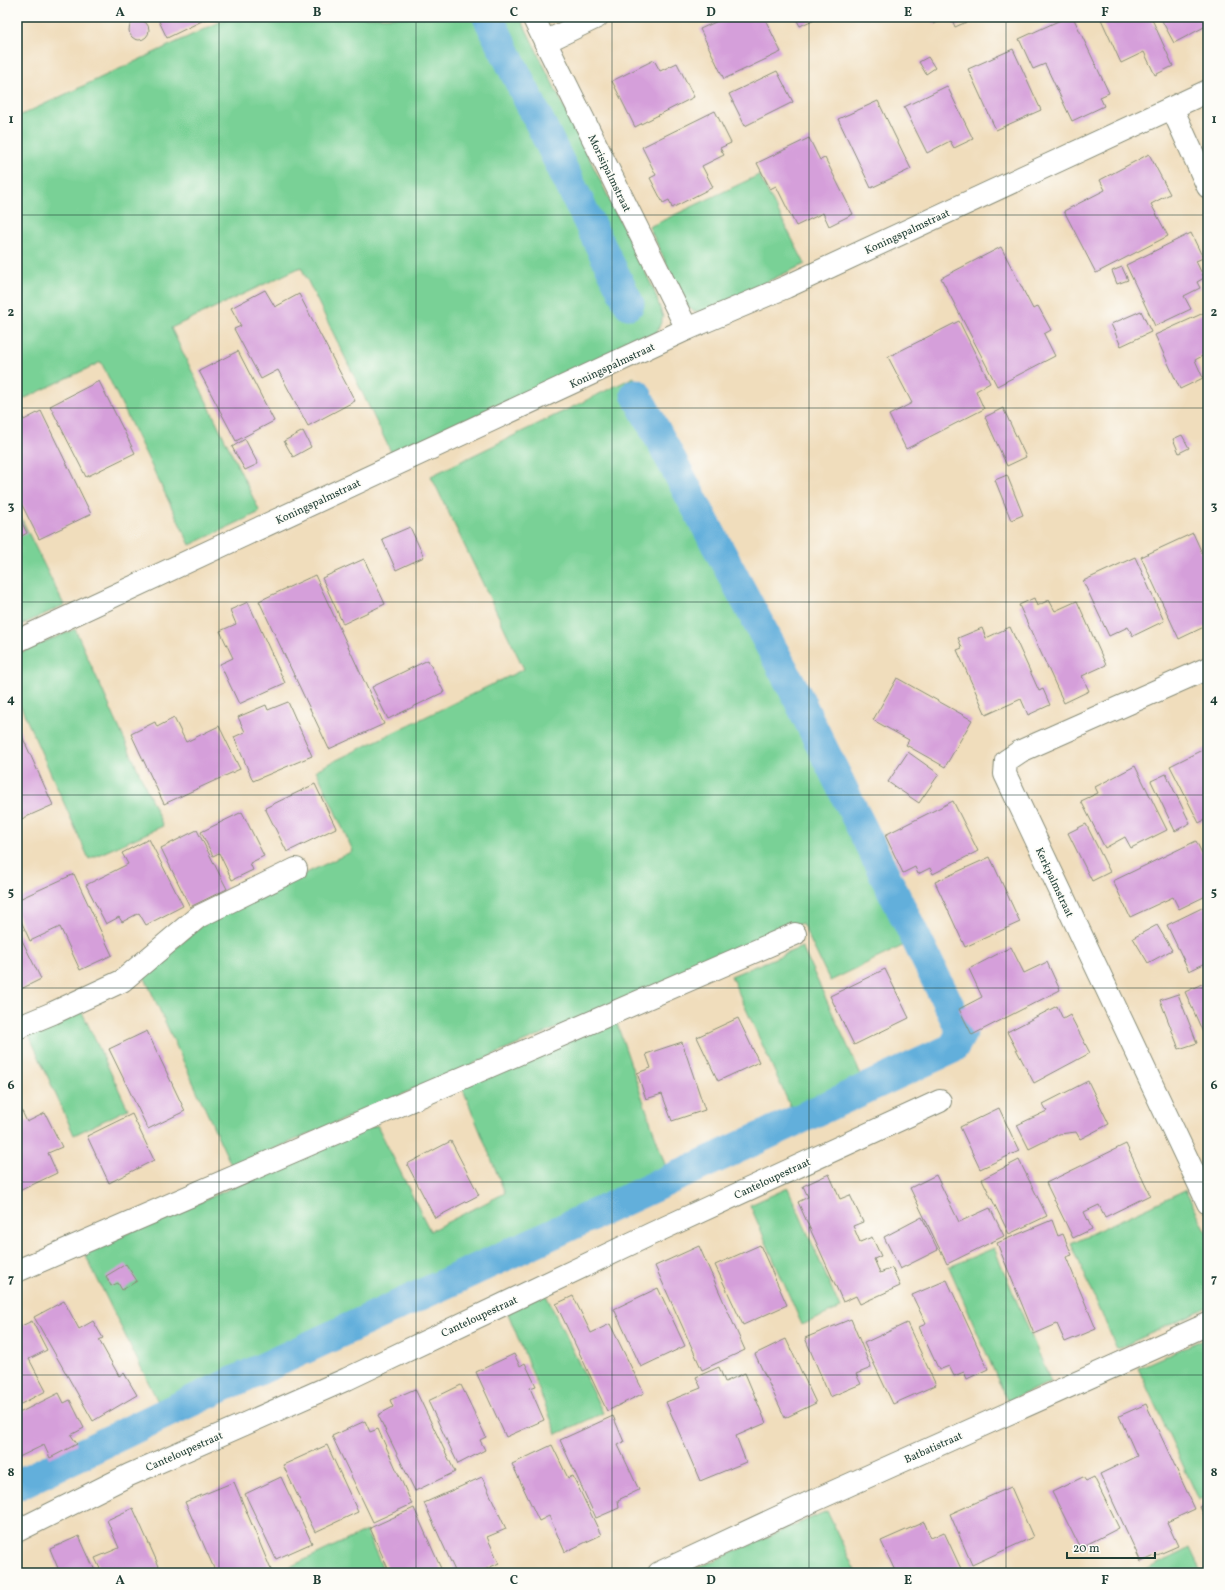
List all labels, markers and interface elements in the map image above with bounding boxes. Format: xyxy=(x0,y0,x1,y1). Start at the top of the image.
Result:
text: A xyxy=(115,4,125,22)
text: B xyxy=(313,4,322,22)
text: C xyxy=(510,4,518,22)
text: D xyxy=(706,4,716,22)
text: E xyxy=(904,4,912,22)
text: F xyxy=(1101,4,1109,22)
text: 1 xyxy=(8,111,14,129)
text: 1 xyxy=(1211,111,1217,129)
street label: Morisipalmstraat xyxy=(583,132,634,215)
street label: Koningspalmstraat xyxy=(863,206,953,259)
text: 2 xyxy=(8,304,15,322)
text: 2 xyxy=(1211,304,1218,322)
street label: Koningspalmstraat xyxy=(568,340,658,393)
street label: Koningspalmstraat xyxy=(274,476,364,529)
text: 3 xyxy=(8,498,15,516)
text: 3 xyxy=(1211,498,1218,516)
text: 4 xyxy=(7,691,15,709)
text: 4 xyxy=(1210,691,1218,709)
street label: Kerkpalmstraat xyxy=(1031,845,1076,920)
text: 5 xyxy=(8,884,14,902)
text: 5 xyxy=(1211,884,1217,902)
text: 6 xyxy=(7,1077,15,1095)
text: 6 xyxy=(1210,1077,1218,1095)
street label: Canteloupestraat xyxy=(732,1155,813,1204)
text: 7 xyxy=(8,1271,14,1289)
text: 7 xyxy=(1211,1271,1217,1289)
street label: Canteloupestraat xyxy=(439,1293,520,1342)
street label: Canteloupestraat xyxy=(144,1429,226,1476)
street label: Batbatistraat xyxy=(902,1429,965,1468)
text: 8 xyxy=(7,1464,15,1482)
text: 8 xyxy=(1210,1464,1218,1482)
scale bar xyxy=(1067,1534,1155,1560)
text: 20 m xyxy=(1073,1541,1100,1557)
text: A xyxy=(115,1572,125,1590)
text: B xyxy=(313,1572,322,1590)
text: C xyxy=(510,1572,518,1590)
text: D xyxy=(706,1572,716,1590)
text: E xyxy=(904,1572,912,1590)
text: F xyxy=(1101,1572,1109,1590)

